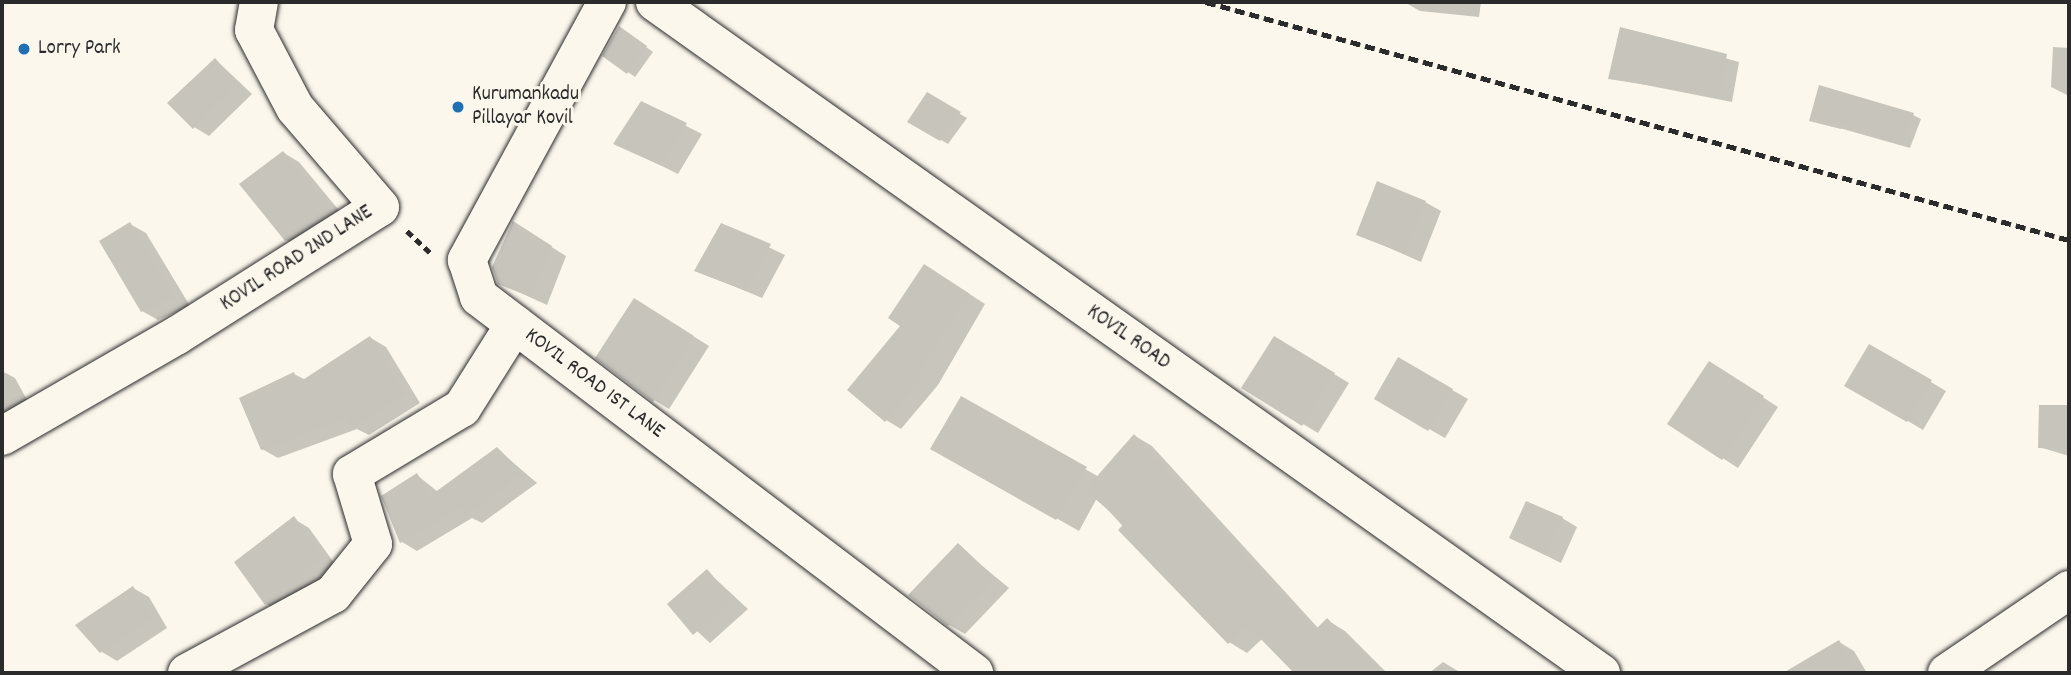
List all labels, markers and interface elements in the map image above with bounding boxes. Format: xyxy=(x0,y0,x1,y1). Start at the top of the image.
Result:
place label: Lorry Park xyxy=(38,36,121,62)
marker: Lorry Park xyxy=(16,41,32,57)
place label: Kurumankadu Pillayar Kovil xyxy=(472,82,579,132)
marker: Kurumankadu Pillayar Kovil xyxy=(450,99,466,115)
street label: KOVIL ROAD 2ND LANE xyxy=(216,200,378,318)
street label: KOVIL ROAD xyxy=(1081,300,1175,376)
street label: KOVIL ROAD 1ST LANE xyxy=(519,323,669,445)

